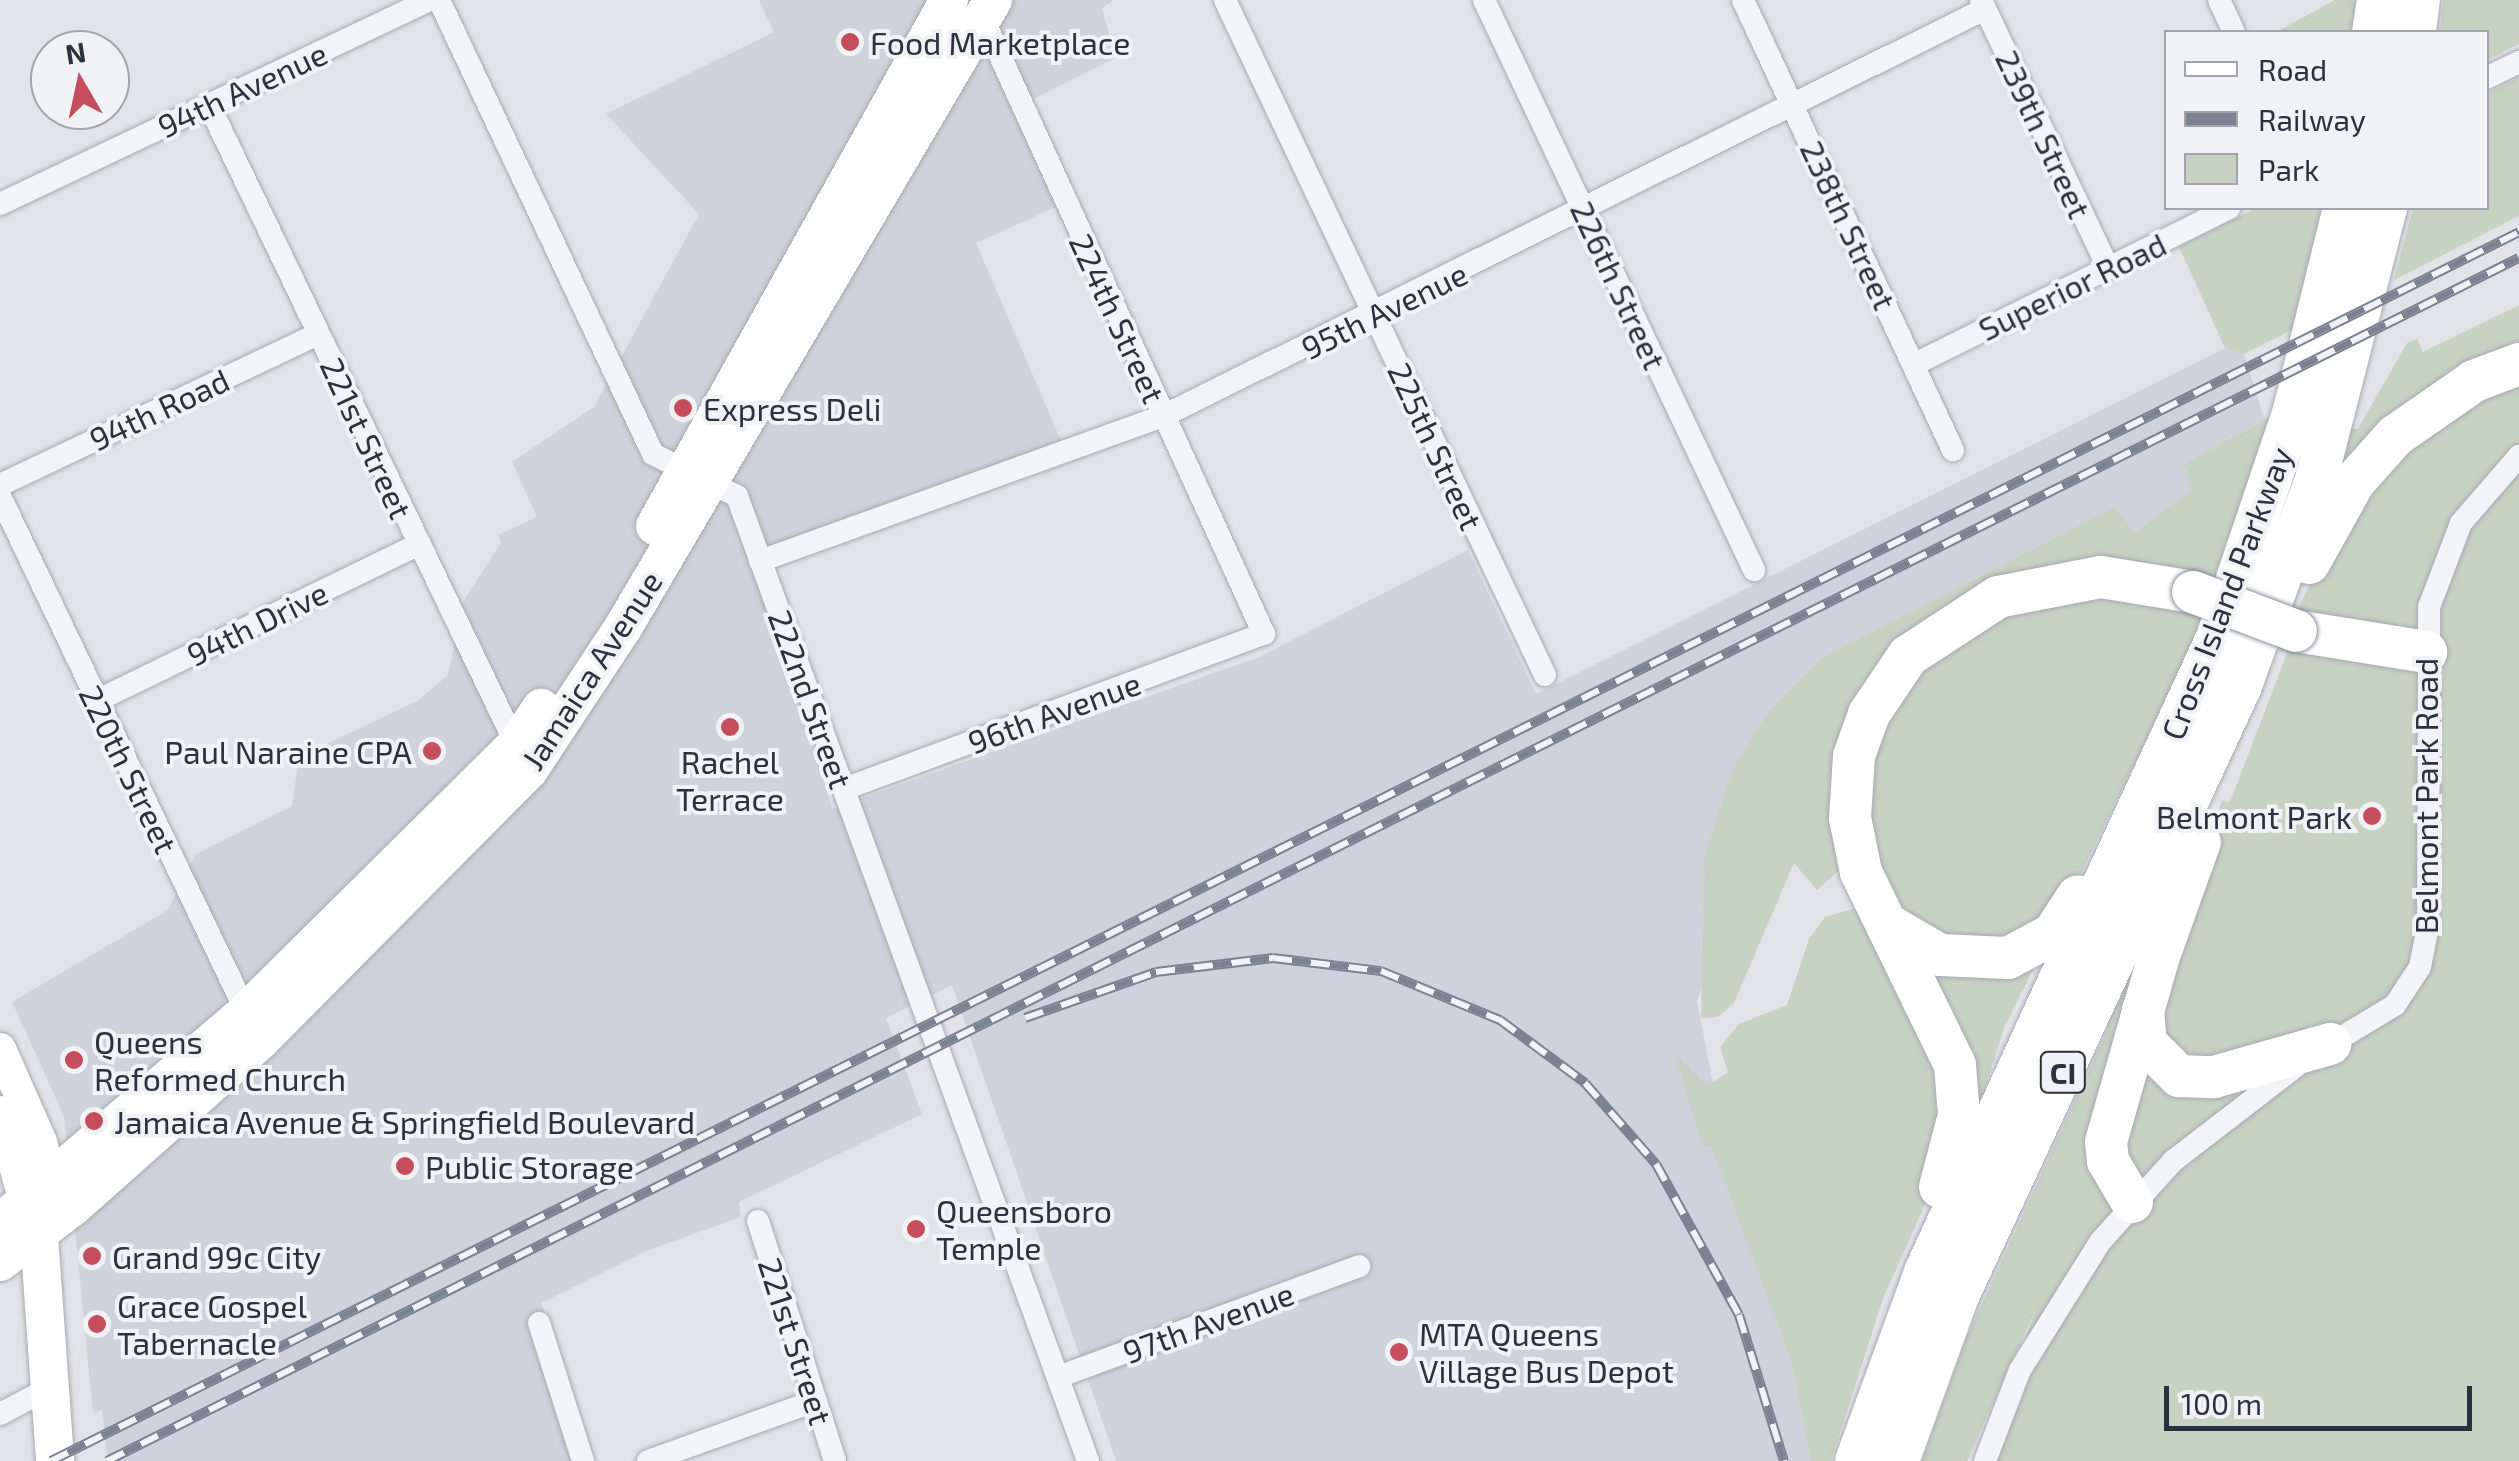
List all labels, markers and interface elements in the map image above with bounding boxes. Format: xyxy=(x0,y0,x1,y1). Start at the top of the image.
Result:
place label: Food Marketplace xyxy=(870,23,1130,61)
north arrow xyxy=(30,30,130,130)
legend xyxy=(2164,30,2489,210)
marker: Food Marketplace xyxy=(839,31,861,53)
street label: 94th Avenue xyxy=(151,33,333,145)
text: N xyxy=(63,34,88,71)
street label: 239th Street xyxy=(1988,44,2100,224)
text: Road xyxy=(2258,51,2327,87)
text: Railway xyxy=(2258,101,2366,137)
street label: 238th Street xyxy=(1793,134,1905,316)
text: Park xyxy=(2258,151,2319,187)
street label: 226th Street xyxy=(1563,195,1675,375)
street label: Superior Road xyxy=(1972,224,2172,348)
street label: 224th Street xyxy=(1062,227,1174,409)
street label: 95th Avenue xyxy=(1294,253,1474,367)
street label: 221st Street xyxy=(313,351,421,525)
street label: 225th Street xyxy=(1381,356,1491,536)
street label: 94th Road xyxy=(83,360,235,458)
place label: Express Deli xyxy=(703,389,881,427)
marker: Express Deli xyxy=(672,397,694,419)
street label: Cross Island Parkway xyxy=(2152,441,2300,745)
street label: Jamaica Avenue xyxy=(512,563,670,777)
street label: 94th Drive xyxy=(180,572,334,674)
street label: 222nd Street xyxy=(761,605,861,793)
street label: Belmont Park Road xyxy=(2406,658,2444,934)
street label: 96th Avenue xyxy=(962,663,1146,761)
street label: 220th Street xyxy=(72,679,186,859)
marker: Rachel Terrace xyxy=(719,716,741,738)
place label: Paul Naraine CPA xyxy=(164,732,412,770)
marker: Paul Naraine CPA xyxy=(421,740,443,762)
place label: Rachel Terrace xyxy=(676,743,784,818)
place label: Belmont Park xyxy=(2156,797,2352,835)
marker: Belmont Park xyxy=(2361,805,2383,827)
place label: Queens Reformed Church xyxy=(94,1023,346,1098)
road number: CI xyxy=(2038,1047,2088,1097)
marker: Queens Reformed Church xyxy=(63,1049,85,1071)
place label: Jamaica Avenue & Springfield Boulevard xyxy=(114,1102,696,1140)
marker: Jamaica Avenue & Springfield Boulevard xyxy=(83,1110,105,1132)
place label: Public Storage xyxy=(425,1147,634,1185)
marker: Public Storage xyxy=(394,1155,416,1177)
place label: Queensboro Temple xyxy=(936,1192,1112,1267)
marker: Queensboro Temple xyxy=(905,1218,927,1240)
place label: Grand 99c City xyxy=(112,1237,321,1275)
marker: Grand 99c City xyxy=(81,1245,103,1267)
street label: 221st Street xyxy=(751,1253,841,1429)
street label: 97th Avenue xyxy=(1117,1273,1299,1371)
place label: Grace Gospel Tabernacle xyxy=(117,1287,307,1362)
marker: Grace Gospel Tabernacle xyxy=(86,1313,108,1335)
place label: MTA Queens Village Bus Depot xyxy=(1419,1315,1674,1390)
marker: MTA Queens Village Bus Depot xyxy=(1388,1341,1410,1363)
scale bar xyxy=(2169,1366,2476,1428)
text: 100 m xyxy=(2181,1385,2262,1421)

